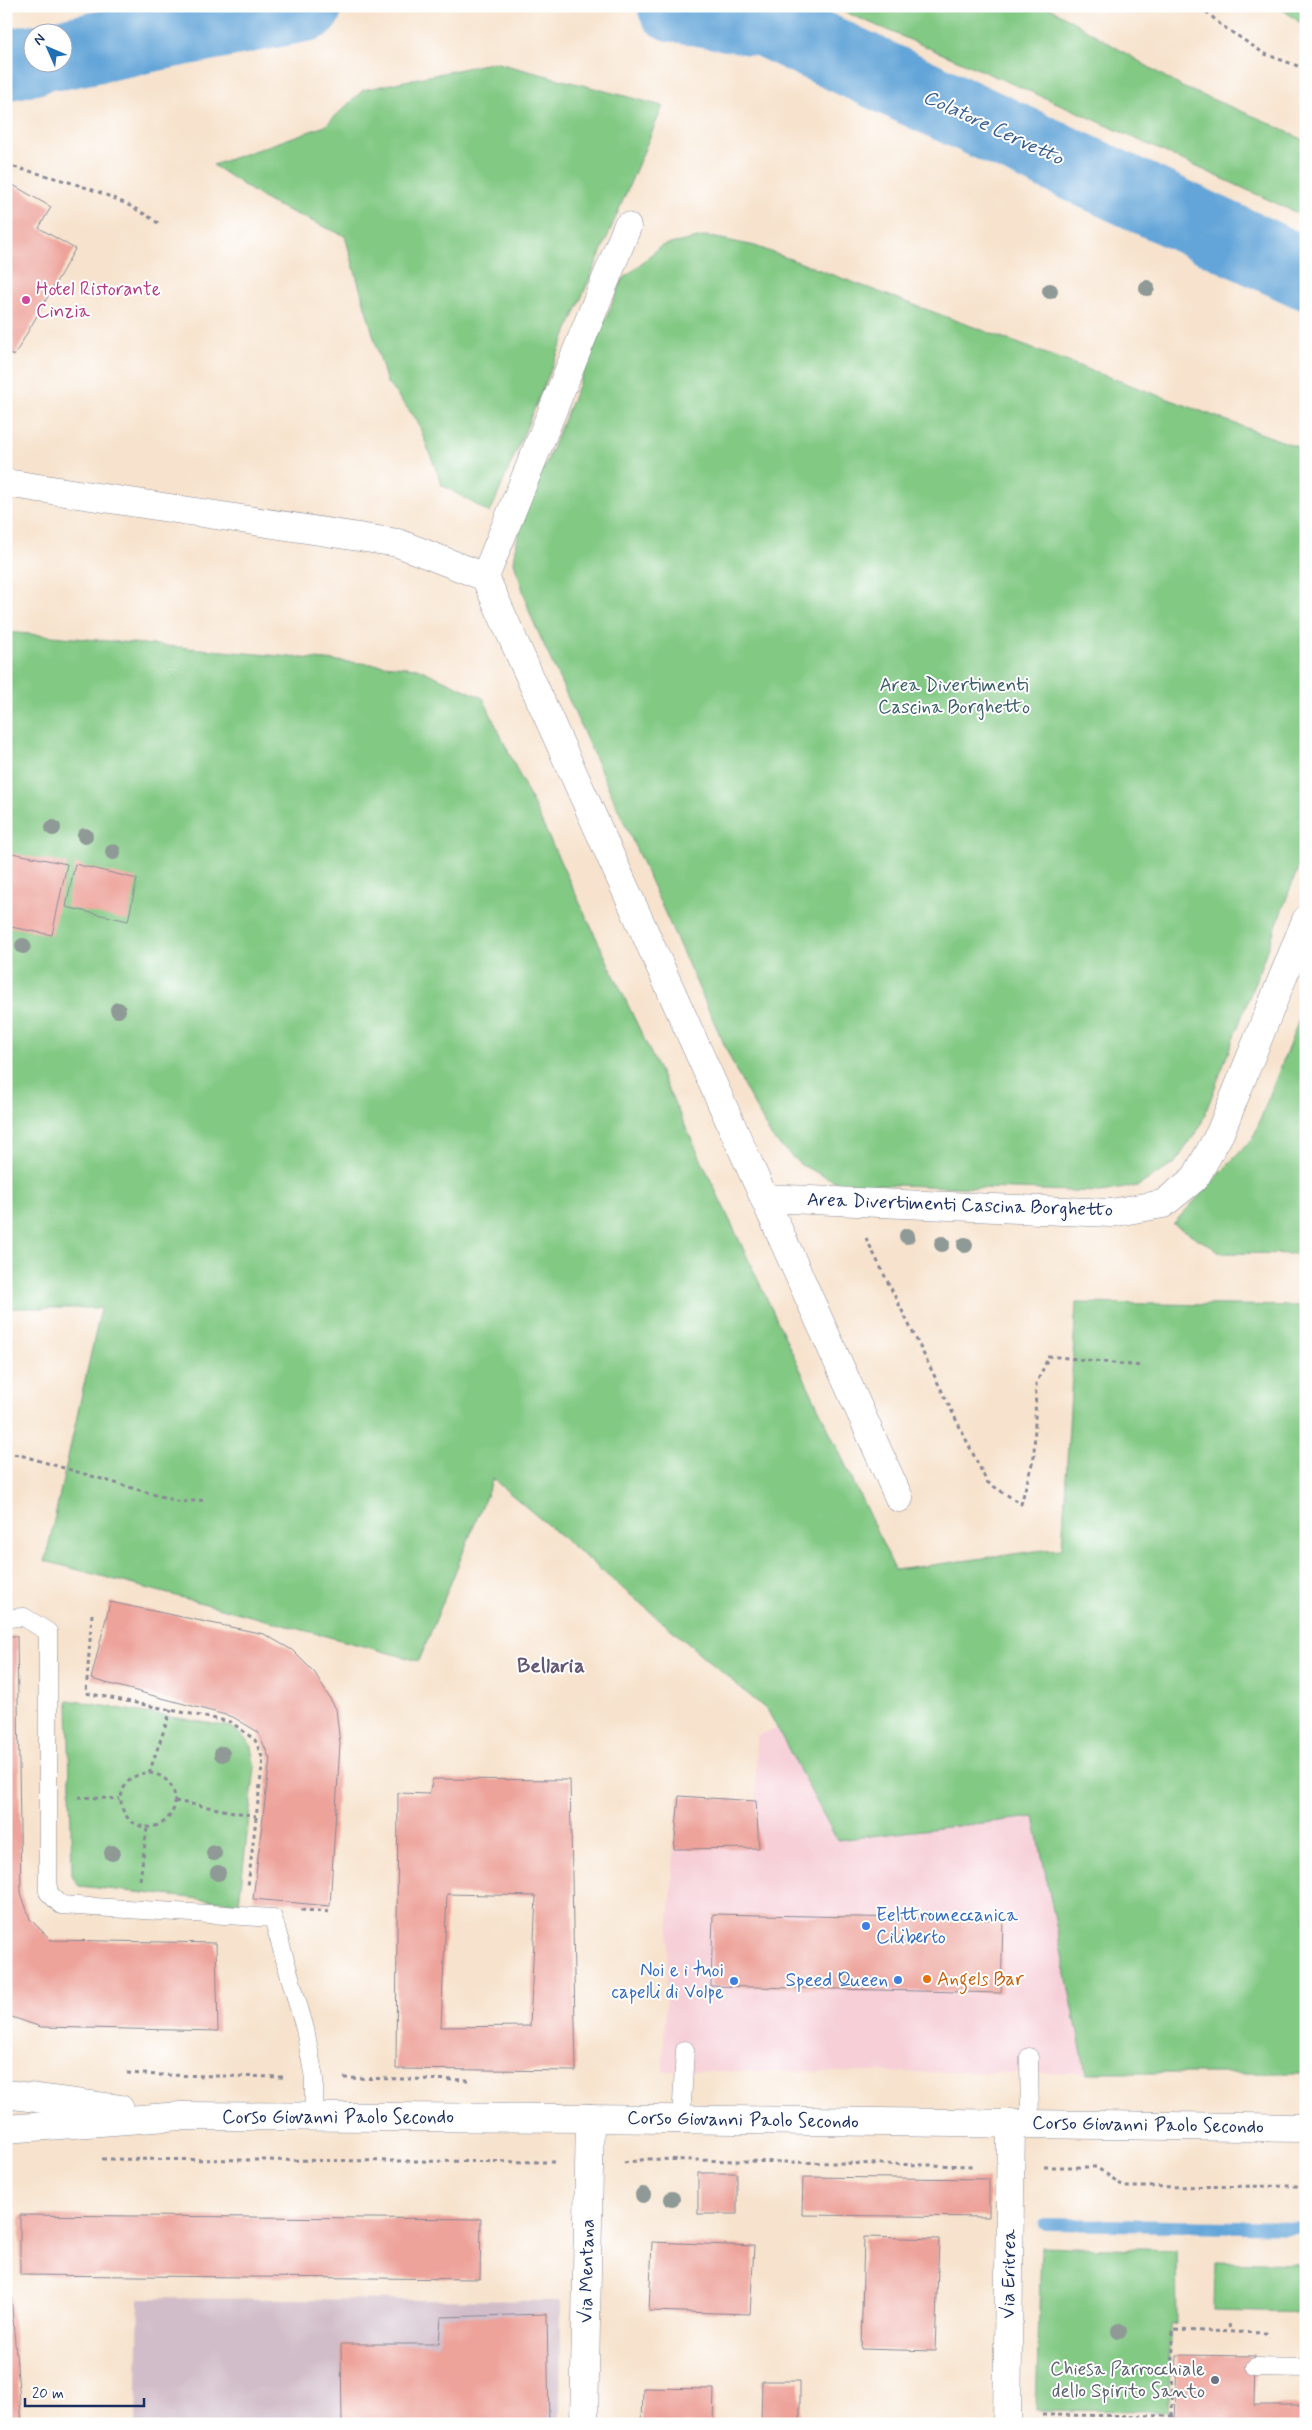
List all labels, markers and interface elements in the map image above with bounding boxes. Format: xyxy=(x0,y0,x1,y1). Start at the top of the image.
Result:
north arrow xyxy=(22,22,72,72)
text: N xyxy=(30,30,49,49)
water label: Colatore Cervetto xyxy=(918,84,1068,173)
place label: Hotel Ristorante Cinzia xyxy=(36,277,161,324)
marker: Hotel Ristorante Cinzia xyxy=(20,294,32,306)
park label: Area Divertimenti Cascina Borghetto xyxy=(878,673,1030,721)
street label: Area Divertimenti Cascina Borghetto xyxy=(806,1187,1114,1224)
district label: Bellaria xyxy=(517,1652,585,1680)
place label: Eelttromeccanica Ciliberto xyxy=(876,1903,1019,1950)
marker: Eelttromeccanica Ciliberto xyxy=(860,1920,872,1932)
place label: Noi e i tuoi capelli di Volpe xyxy=(611,1958,724,2005)
place label: Angels Bar xyxy=(937,1967,1024,1995)
place label: Speed Queen xyxy=(786,1968,888,1993)
marker: Angels Bar xyxy=(921,1973,933,1985)
marker: Speed Queen xyxy=(892,1974,904,1986)
marker: Noi e i tuoi capelli di Volpe xyxy=(728,1975,740,1987)
street label: Corso Giovanni Paolo Secondo xyxy=(222,2105,454,2130)
street label: Corso Giovanni Paolo Secondo xyxy=(627,2105,859,2135)
street label: Corso Giovanni Paolo Secondo xyxy=(1032,2110,1264,2140)
street label: Via Mentana xyxy=(574,2219,600,2323)
street label: Via Eritrea xyxy=(996,2228,1022,2319)
place label: Chiesa Parrocchiale dello Spirito Santo xyxy=(1050,2357,1205,2404)
marker: Chiesa Parrocchiale dello Spirito Santo xyxy=(1209,2374,1221,2386)
scale bar xyxy=(25,2375,144,2407)
text: 20 m xyxy=(32,2384,64,2404)

